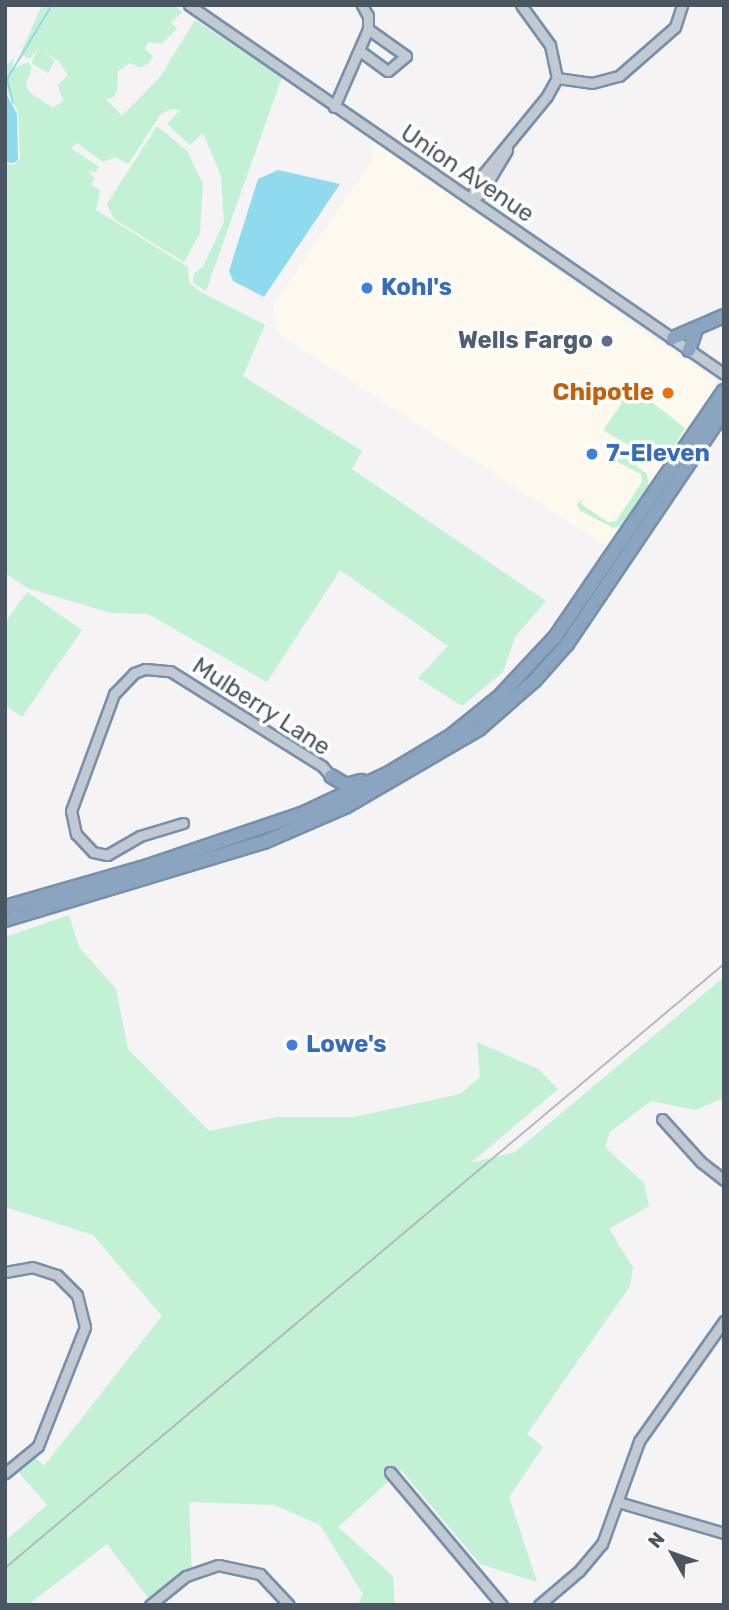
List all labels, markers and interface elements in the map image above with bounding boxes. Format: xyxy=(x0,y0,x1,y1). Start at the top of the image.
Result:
street label: Union Avenue xyxy=(395,119,539,229)
place label: Kohl's xyxy=(381,274,452,302)
marker: Kohl's xyxy=(359,280,375,296)
place label: Wells Fargo xyxy=(458,327,593,355)
marker: Wells Fargo xyxy=(599,333,615,349)
place label: Chipotle xyxy=(553,379,654,407)
marker: Chipotle xyxy=(660,385,676,401)
place label: 7-Eleven xyxy=(606,440,710,468)
marker: 7-Eleven xyxy=(584,446,600,462)
street label: Mulberry Lane xyxy=(186,652,336,762)
place label: Lowe's xyxy=(306,1031,387,1059)
marker: Lowe's xyxy=(284,1037,300,1053)
north arrow xyxy=(638,1519,708,1589)
text: N xyxy=(643,1528,670,1553)

